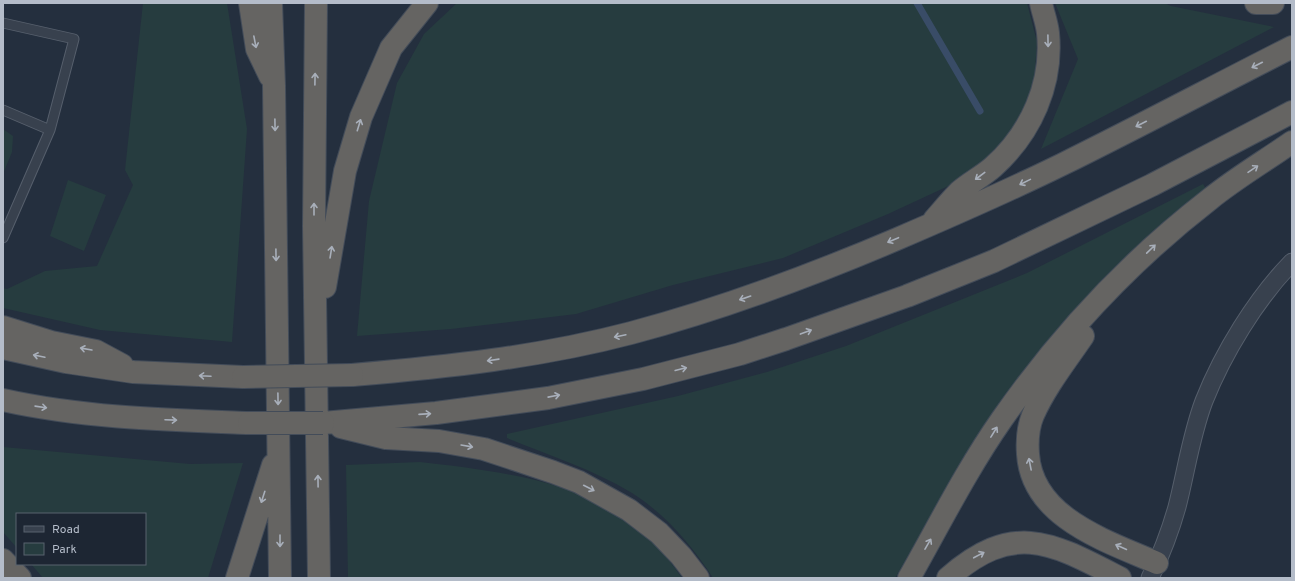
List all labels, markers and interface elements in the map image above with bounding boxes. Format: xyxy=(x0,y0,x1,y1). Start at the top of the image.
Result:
one-way arrow xyxy=(1044,34,1052,47)
one-way arrow xyxy=(252,35,260,48)
one-way arrow xyxy=(1251,62,1263,69)
one-way arrow xyxy=(311,73,319,86)
one-way arrow xyxy=(271,118,279,131)
one-way arrow xyxy=(356,119,363,132)
one-way arrow xyxy=(1136,121,1148,128)
one-way arrow xyxy=(1247,165,1258,173)
one-way arrow xyxy=(975,172,986,180)
one-way arrow xyxy=(1019,179,1031,186)
one-way arrow xyxy=(310,203,318,216)
one-way arrow xyxy=(887,237,899,245)
one-way arrow xyxy=(1146,244,1156,254)
one-way arrow xyxy=(327,246,335,259)
one-way arrow xyxy=(273,248,280,261)
one-way arrow xyxy=(739,295,751,303)
one-way arrow xyxy=(799,328,811,336)
one-way arrow xyxy=(614,332,627,340)
one-way arrow xyxy=(80,345,93,353)
one-way arrow xyxy=(33,352,46,360)
one-way arrow xyxy=(487,356,500,364)
one-way arrow xyxy=(674,365,687,372)
one-way arrow xyxy=(199,372,212,379)
one-way arrow xyxy=(274,392,282,405)
one-way arrow xyxy=(547,392,560,400)
one-way arrow xyxy=(34,403,47,411)
one-way arrow xyxy=(418,411,431,418)
one-way arrow xyxy=(164,416,177,423)
one-way arrow xyxy=(990,427,998,438)
one-way arrow xyxy=(460,442,473,450)
one-way arrow xyxy=(1025,457,1033,470)
one-way arrow xyxy=(314,475,322,488)
one-way arrow xyxy=(583,485,595,492)
one-way arrow xyxy=(259,490,266,503)
legend xyxy=(16,513,146,565)
text: Road xyxy=(52,522,80,538)
one-way arrow xyxy=(276,534,284,547)
one-way arrow xyxy=(924,538,932,550)
text: Park xyxy=(52,542,77,558)
one-way arrow xyxy=(1116,543,1128,551)
one-way arrow xyxy=(973,551,985,559)

